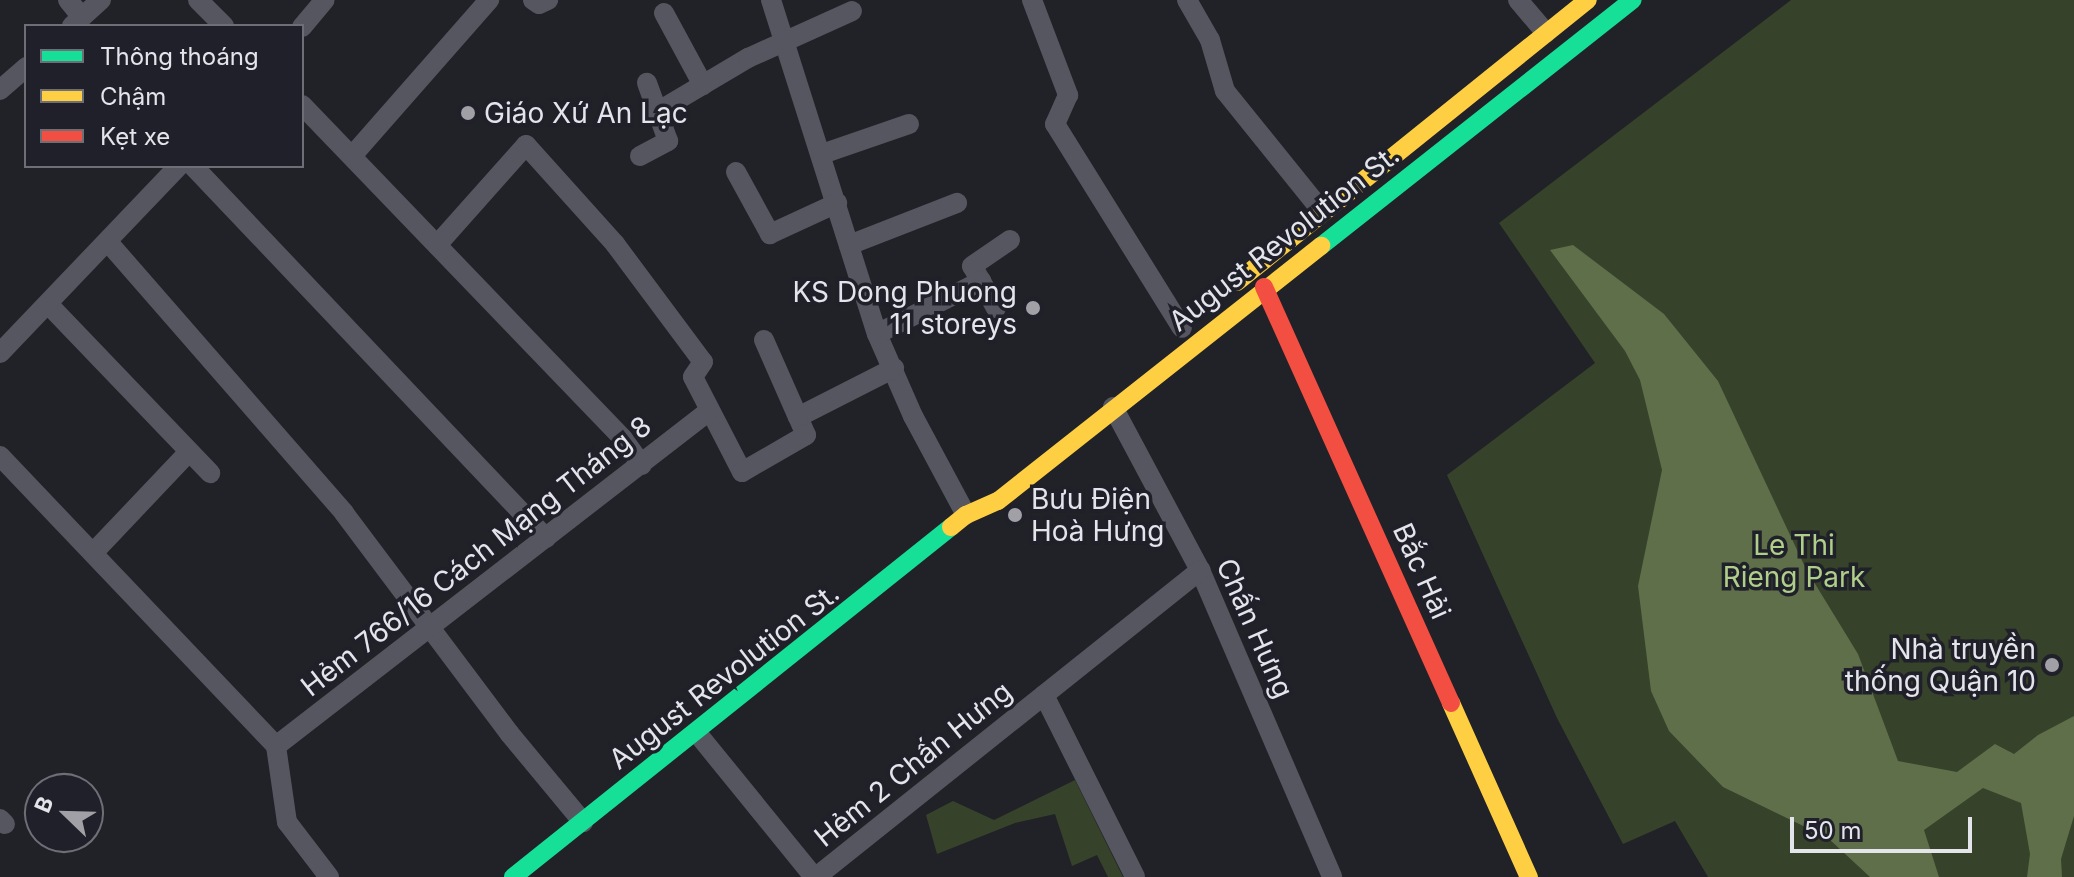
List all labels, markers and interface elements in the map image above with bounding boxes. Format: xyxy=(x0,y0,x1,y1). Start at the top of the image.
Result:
legend xyxy=(24,24,304,168)
text: Thông thoáng xyxy=(100,42,259,71)
text: Chậm xyxy=(100,82,166,111)
place label: Giáo Xứ An Lạc xyxy=(484,96,688,130)
marker: Giáo Xứ An Lạc xyxy=(459,104,477,122)
text: Kẹt xe xyxy=(100,122,170,151)
street label: August Revolution St. xyxy=(1162,138,1406,338)
place label: KS Dong Phuong 11 storeys xyxy=(793,275,1017,341)
marker: KS Dong Phuong 11 storeys xyxy=(1024,299,1042,317)
street label: Hẻm 766/16 Cách Mạng Tháng 8 xyxy=(294,409,658,703)
place label: Bưu Điện Hoà Hưng xyxy=(1031,482,1164,548)
marker: Bưu Điện Hoà Hưng xyxy=(1006,506,1024,524)
street label: Bắc Hải xyxy=(1386,518,1458,624)
park label: Le Thi Rieng Park xyxy=(1723,528,1865,594)
street label: Chấn Hưng xyxy=(1209,553,1301,703)
street label: August Revolution St. xyxy=(602,576,846,776)
place label: Nhà truyền thống Quận 10 xyxy=(1845,632,2036,698)
marker: Nhà truyền thống Quận 10 xyxy=(2043,656,2061,674)
street label: Hẻm 2 Chấn Hưng xyxy=(808,674,1018,854)
north arrow xyxy=(24,773,104,853)
text: B xyxy=(29,793,59,816)
scale bar xyxy=(1794,801,1976,851)
text: 50 m xyxy=(1804,816,1862,845)

